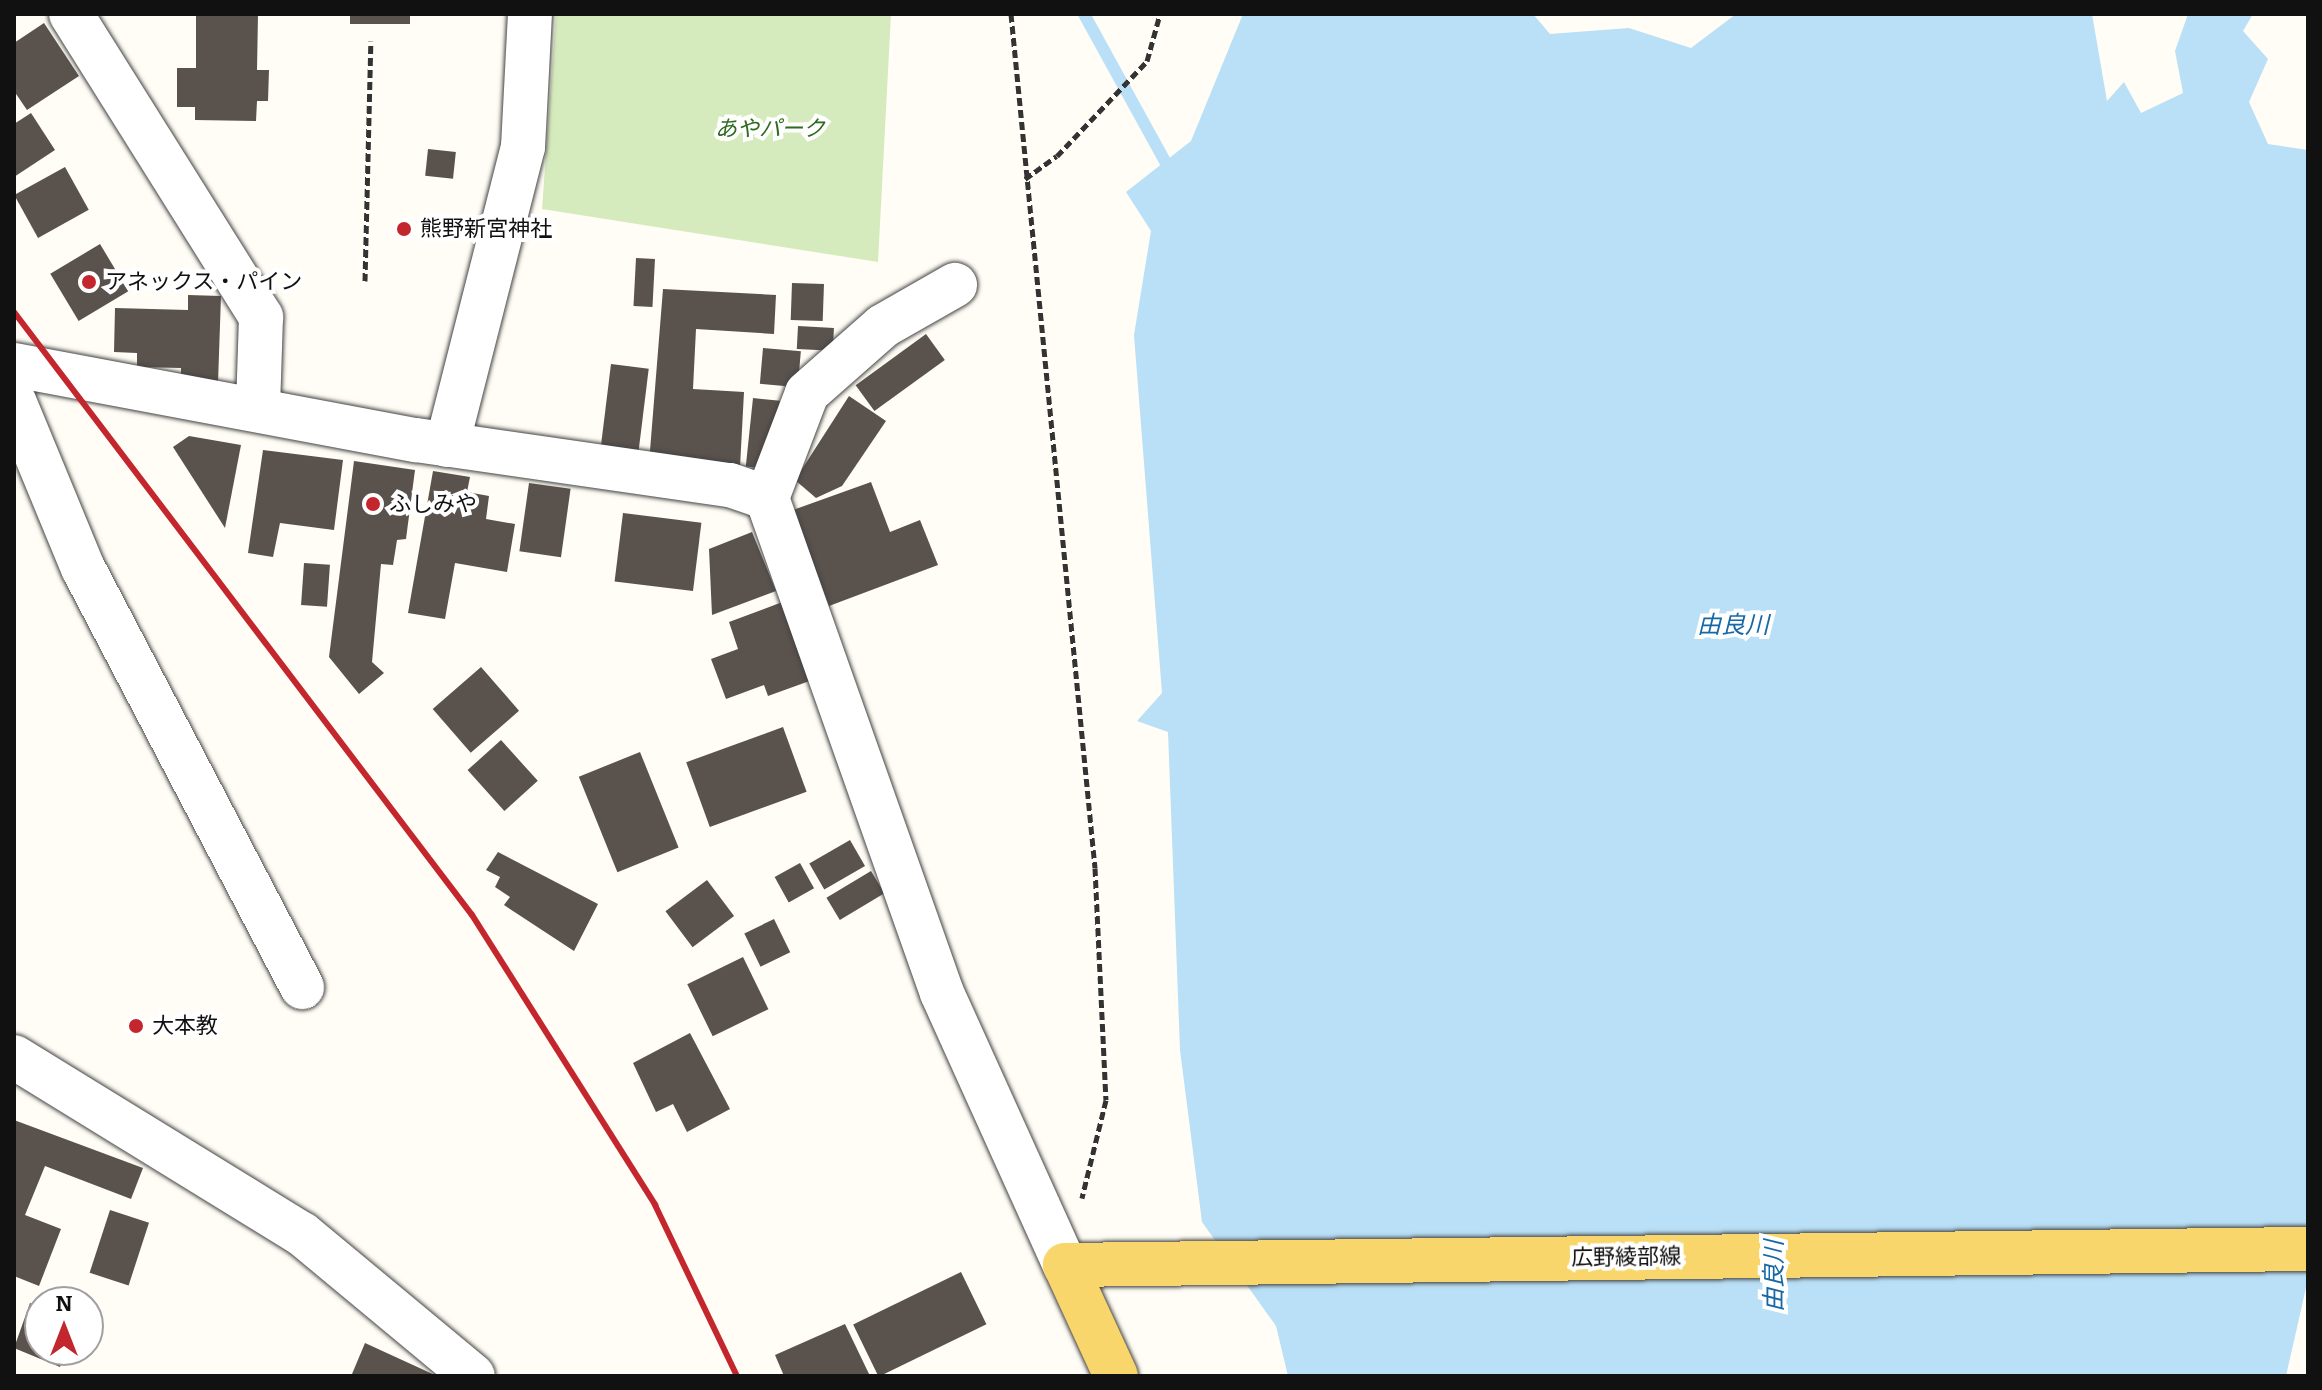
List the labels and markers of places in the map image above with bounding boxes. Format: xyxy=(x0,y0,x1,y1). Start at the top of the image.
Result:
place label: 熊野新宮神社 xyxy=(420,216,552,242)
marker: 熊野新宮神社 xyxy=(395,220,413,238)
place label: アネックス・パイン xyxy=(105,269,303,295)
marker: アネックス・パイン xyxy=(80,273,98,291)
place label: ふしみや xyxy=(389,491,477,517)
marker: ふしみや xyxy=(364,495,382,513)
place label: 大本教 xyxy=(152,1013,218,1039)
marker: 大本教 xyxy=(127,1017,145,1035)

